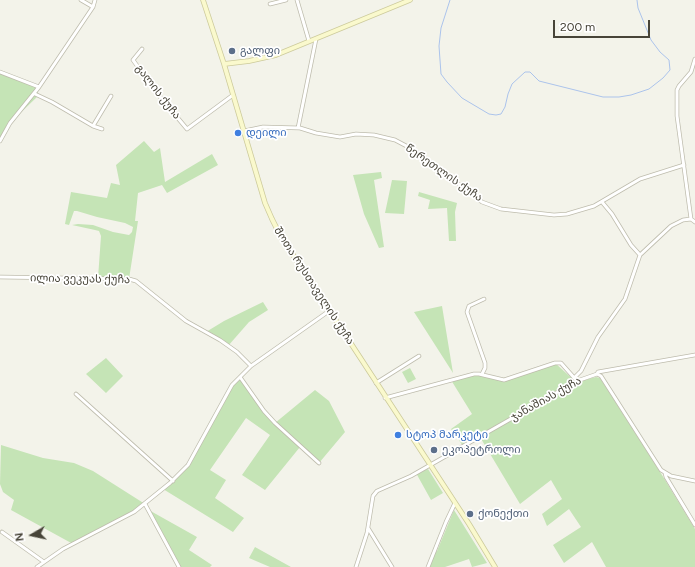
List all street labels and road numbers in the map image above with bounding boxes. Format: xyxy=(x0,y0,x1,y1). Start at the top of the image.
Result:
street label: გალის ქუჩა xyxy=(133,62,183,122)
street label: წერეთლის ქუჩა xyxy=(403,141,485,205)
street label: შოთა რუსთაველის ქუჩა xyxy=(271,225,357,347)
street label: ილია ვეკუას ქუჩა xyxy=(30,272,130,286)
street label: ჯანაშიას ქუჩა xyxy=(508,374,584,424)

